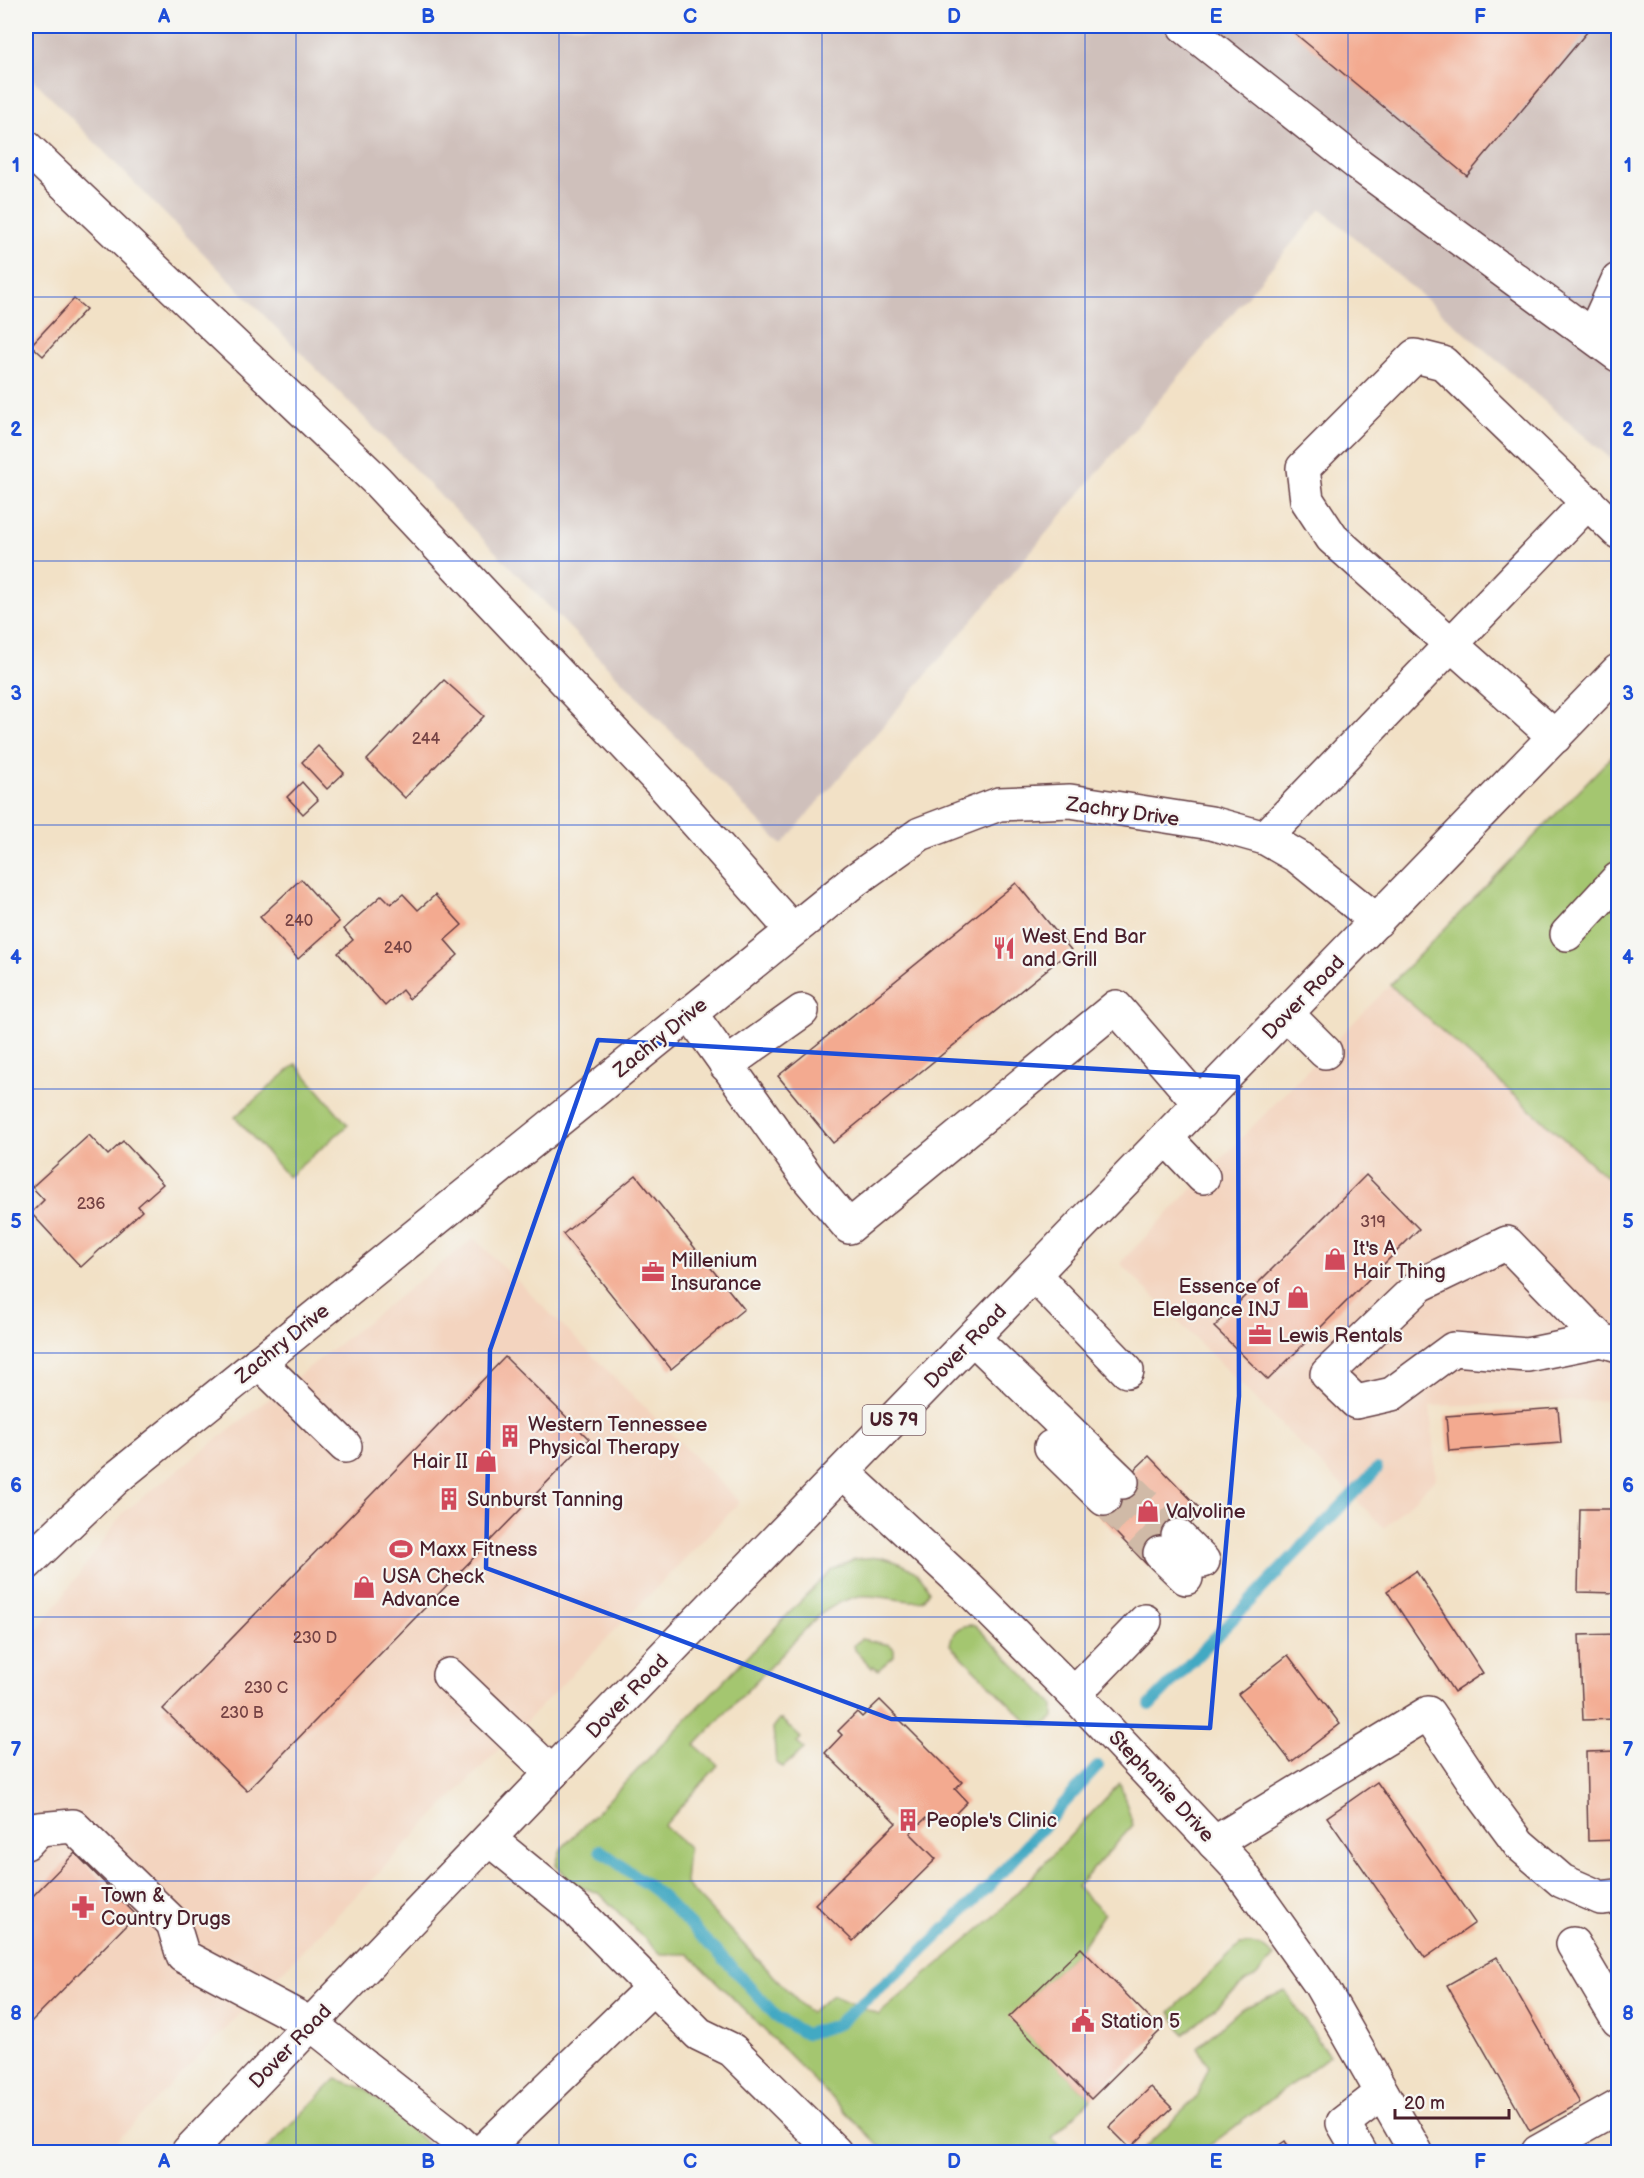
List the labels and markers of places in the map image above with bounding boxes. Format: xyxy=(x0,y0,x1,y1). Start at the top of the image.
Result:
place label: West End Bar and Grill xyxy=(1022,925,1147,972)
restaurant icon: West End Bar and Grill xyxy=(991,935,1017,961)
place label: It's A Hair Thing xyxy=(1353,1237,1446,1284)
shop icon: It's A Hair Thing xyxy=(1322,1246,1348,1272)
place label: Millenium Insurance xyxy=(671,1249,762,1296)
office icon: Millenium Insurance xyxy=(640,1259,666,1285)
place label: Essence of Elelgance INJ xyxy=(1152,1275,1280,1322)
shop icon: Essence of Elelgance INJ xyxy=(1285,1284,1311,1310)
office icon: Lewis Rentals xyxy=(1247,1322,1273,1348)
place label: Lewis Rentals xyxy=(1278,1324,1403,1348)
place label: Western Tennessee Physical Therapy xyxy=(528,1413,707,1460)
building icon: Western Tennessee Physical Therapy xyxy=(497,1423,523,1449)
shop icon: Hair II xyxy=(473,1448,499,1474)
place label: Hair II xyxy=(412,1450,468,1474)
building icon: Sunburst Tanning xyxy=(436,1486,462,1512)
place label: Sunburst Tanning xyxy=(467,1488,623,1512)
shop icon: Valvoline xyxy=(1135,1498,1161,1524)
place label: Valvoline xyxy=(1166,1500,1246,1524)
sports icon: Maxx Fitness xyxy=(388,1536,414,1562)
place label: Maxx Fitness xyxy=(419,1538,537,1562)
place label: USA Check Advance xyxy=(382,1565,484,1612)
shop icon: USA Check Advance xyxy=(351,1574,377,1600)
building icon: People's Clinic xyxy=(895,1807,921,1833)
place label: People's Clinic xyxy=(926,1809,1057,1833)
place label: Town & Country Drugs xyxy=(101,1884,231,1931)
pharmacy icon: Town & Country Drugs xyxy=(70,1894,96,1920)
public building icon: Station 5 xyxy=(1070,2008,1096,2034)
place label: Station 5 xyxy=(1101,2010,1180,2034)

